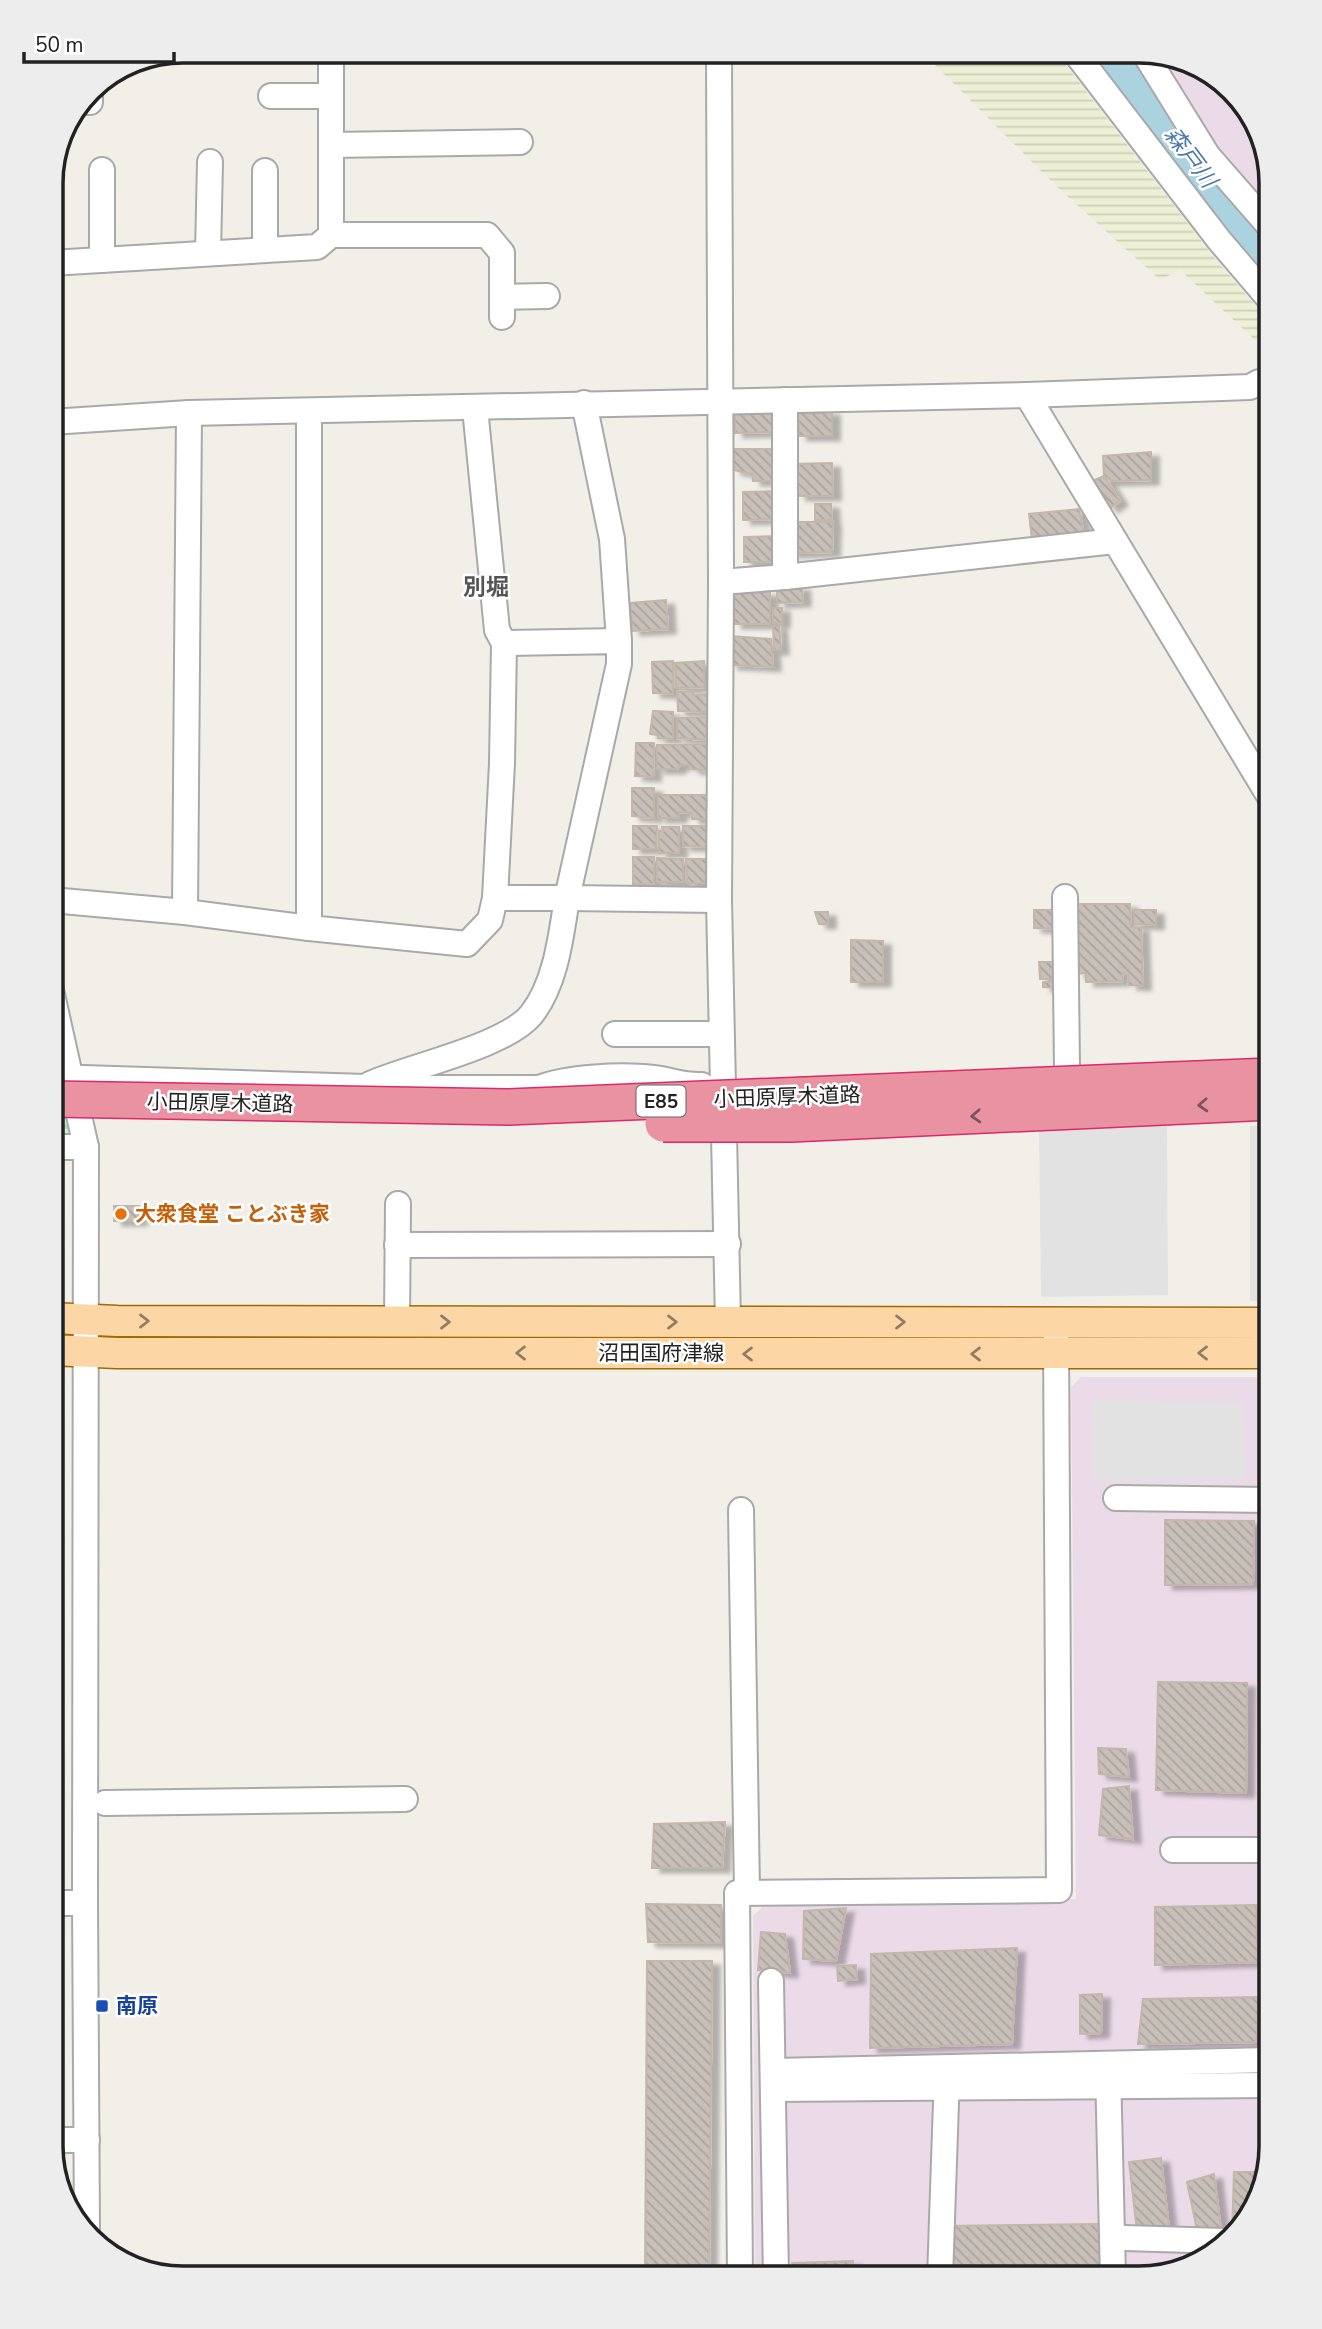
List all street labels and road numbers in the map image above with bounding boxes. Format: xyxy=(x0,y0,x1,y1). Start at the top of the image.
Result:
street label: 小田原厚木道路 xyxy=(713,1080,861,1114)
road number: E85 xyxy=(636,1086,686,1116)
street label: 小田原厚木道路 xyxy=(146,1088,294,1118)
street label: 沼田国府津線 xyxy=(598,1339,724,1367)

